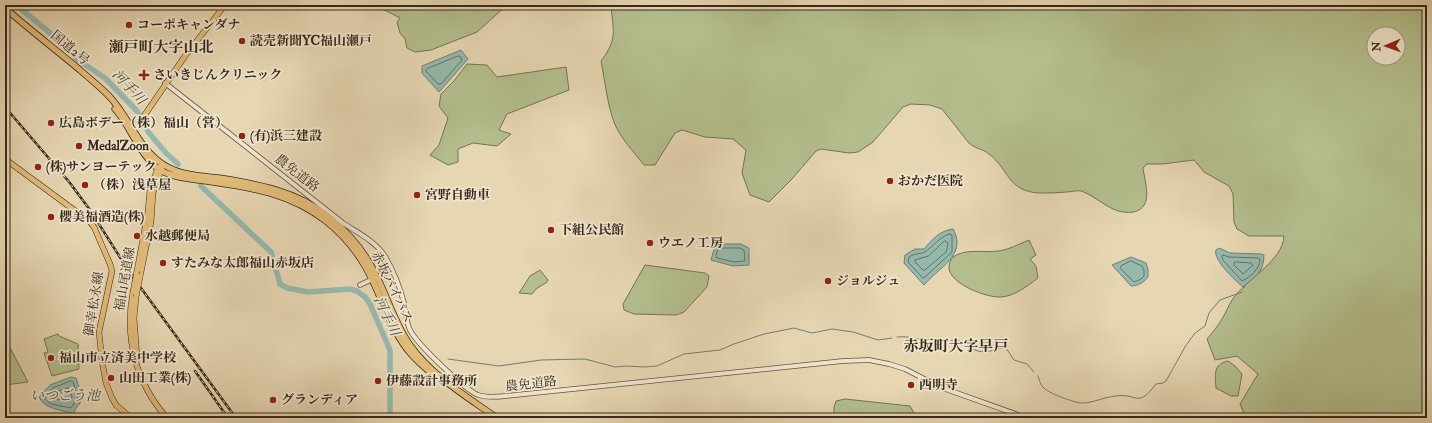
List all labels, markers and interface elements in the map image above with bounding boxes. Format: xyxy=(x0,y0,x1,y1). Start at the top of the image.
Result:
place label: コーポキャンダナ xyxy=(137,17,240,33)
marker: コーポキャンダナ xyxy=(124,20,134,30)
north arrow xyxy=(1366,26,1406,66)
street label: 国道2号 xyxy=(47,27,93,69)
place label: 読売新聞YC福山瀬戸 xyxy=(250,33,372,49)
marker: 読売新聞YC福山瀬戸 xyxy=(237,36,247,46)
district label: 瀬戸町大字山北 xyxy=(108,38,214,57)
text: N xyxy=(1370,40,1383,52)
water label: 河手川 xyxy=(108,66,151,110)
place label: さいきじんクリニック xyxy=(153,67,282,83)
marker: さいきじんクリニック xyxy=(138,69,150,81)
place label: 広島ボデー（株）福山（営） xyxy=(59,115,228,131)
marker: 広島ボデー（株）福山（営） xyxy=(46,118,56,128)
place label: (有)浜三建設 xyxy=(250,128,322,144)
marker: (有)浜三建設 xyxy=(237,131,247,141)
place label: MedalZoon xyxy=(86,138,149,154)
marker: MedalZoon xyxy=(74,141,84,151)
street label: 農免道路 xyxy=(272,151,322,195)
place label: (株)サンヨーテック xyxy=(46,159,156,175)
marker: (株)サンヨーテック xyxy=(33,162,43,172)
place label: おかだ医院 xyxy=(898,173,963,189)
marker: おかだ医院 xyxy=(885,176,895,186)
place label: （株）浅草屋 xyxy=(93,177,171,193)
marker: （株）浅草屋 xyxy=(80,180,90,190)
place label: 宮野自動車 xyxy=(425,187,490,203)
marker: 宮野自動車 xyxy=(412,190,422,200)
place label: 櫻美福酒造(株) xyxy=(59,209,144,225)
marker: 櫻美福酒造(株) xyxy=(46,212,56,222)
place label: 下組公民館 xyxy=(559,222,624,238)
marker: 下組公民館 xyxy=(546,225,556,235)
place label: 水越郵便局 xyxy=(145,228,210,244)
marker: 水越郵便局 xyxy=(132,231,142,241)
place label: ウエノ工房 xyxy=(658,235,723,251)
marker: ウエノ工房 xyxy=(645,238,655,248)
street label: 福山尾道線 xyxy=(111,246,139,312)
street label: 赤坂バイパス xyxy=(368,249,416,325)
place label: すたみな太郎福山赤坂店 xyxy=(171,255,314,271)
marker: すたみな太郎福山赤坂店 xyxy=(158,258,168,268)
street label: 御幸松永線 xyxy=(81,271,107,337)
place label: ジョルジュ xyxy=(836,273,900,289)
marker: ジョルジュ xyxy=(823,276,833,286)
water label: 河手川 xyxy=(370,293,405,340)
district label: 赤坂町大字早戸 xyxy=(903,337,1009,356)
place label: 福山市立済美中学校 xyxy=(59,350,177,366)
marker: 福山市立済美中学校 xyxy=(46,353,56,363)
place label: 山田工業(株) xyxy=(119,370,191,386)
marker: 山田工業(株) xyxy=(106,373,116,383)
place label: 伊藤設計事務所 xyxy=(386,373,477,389)
street label: 農免道路 xyxy=(504,373,558,395)
marker: 伊藤設計事務所 xyxy=(373,376,383,386)
place label: 西明寺 xyxy=(919,377,958,393)
marker: 西明寺 xyxy=(906,380,916,390)
water label: いつごう池 xyxy=(30,387,102,404)
place label: グランディア xyxy=(281,392,358,408)
marker: グランディア xyxy=(268,395,278,405)

